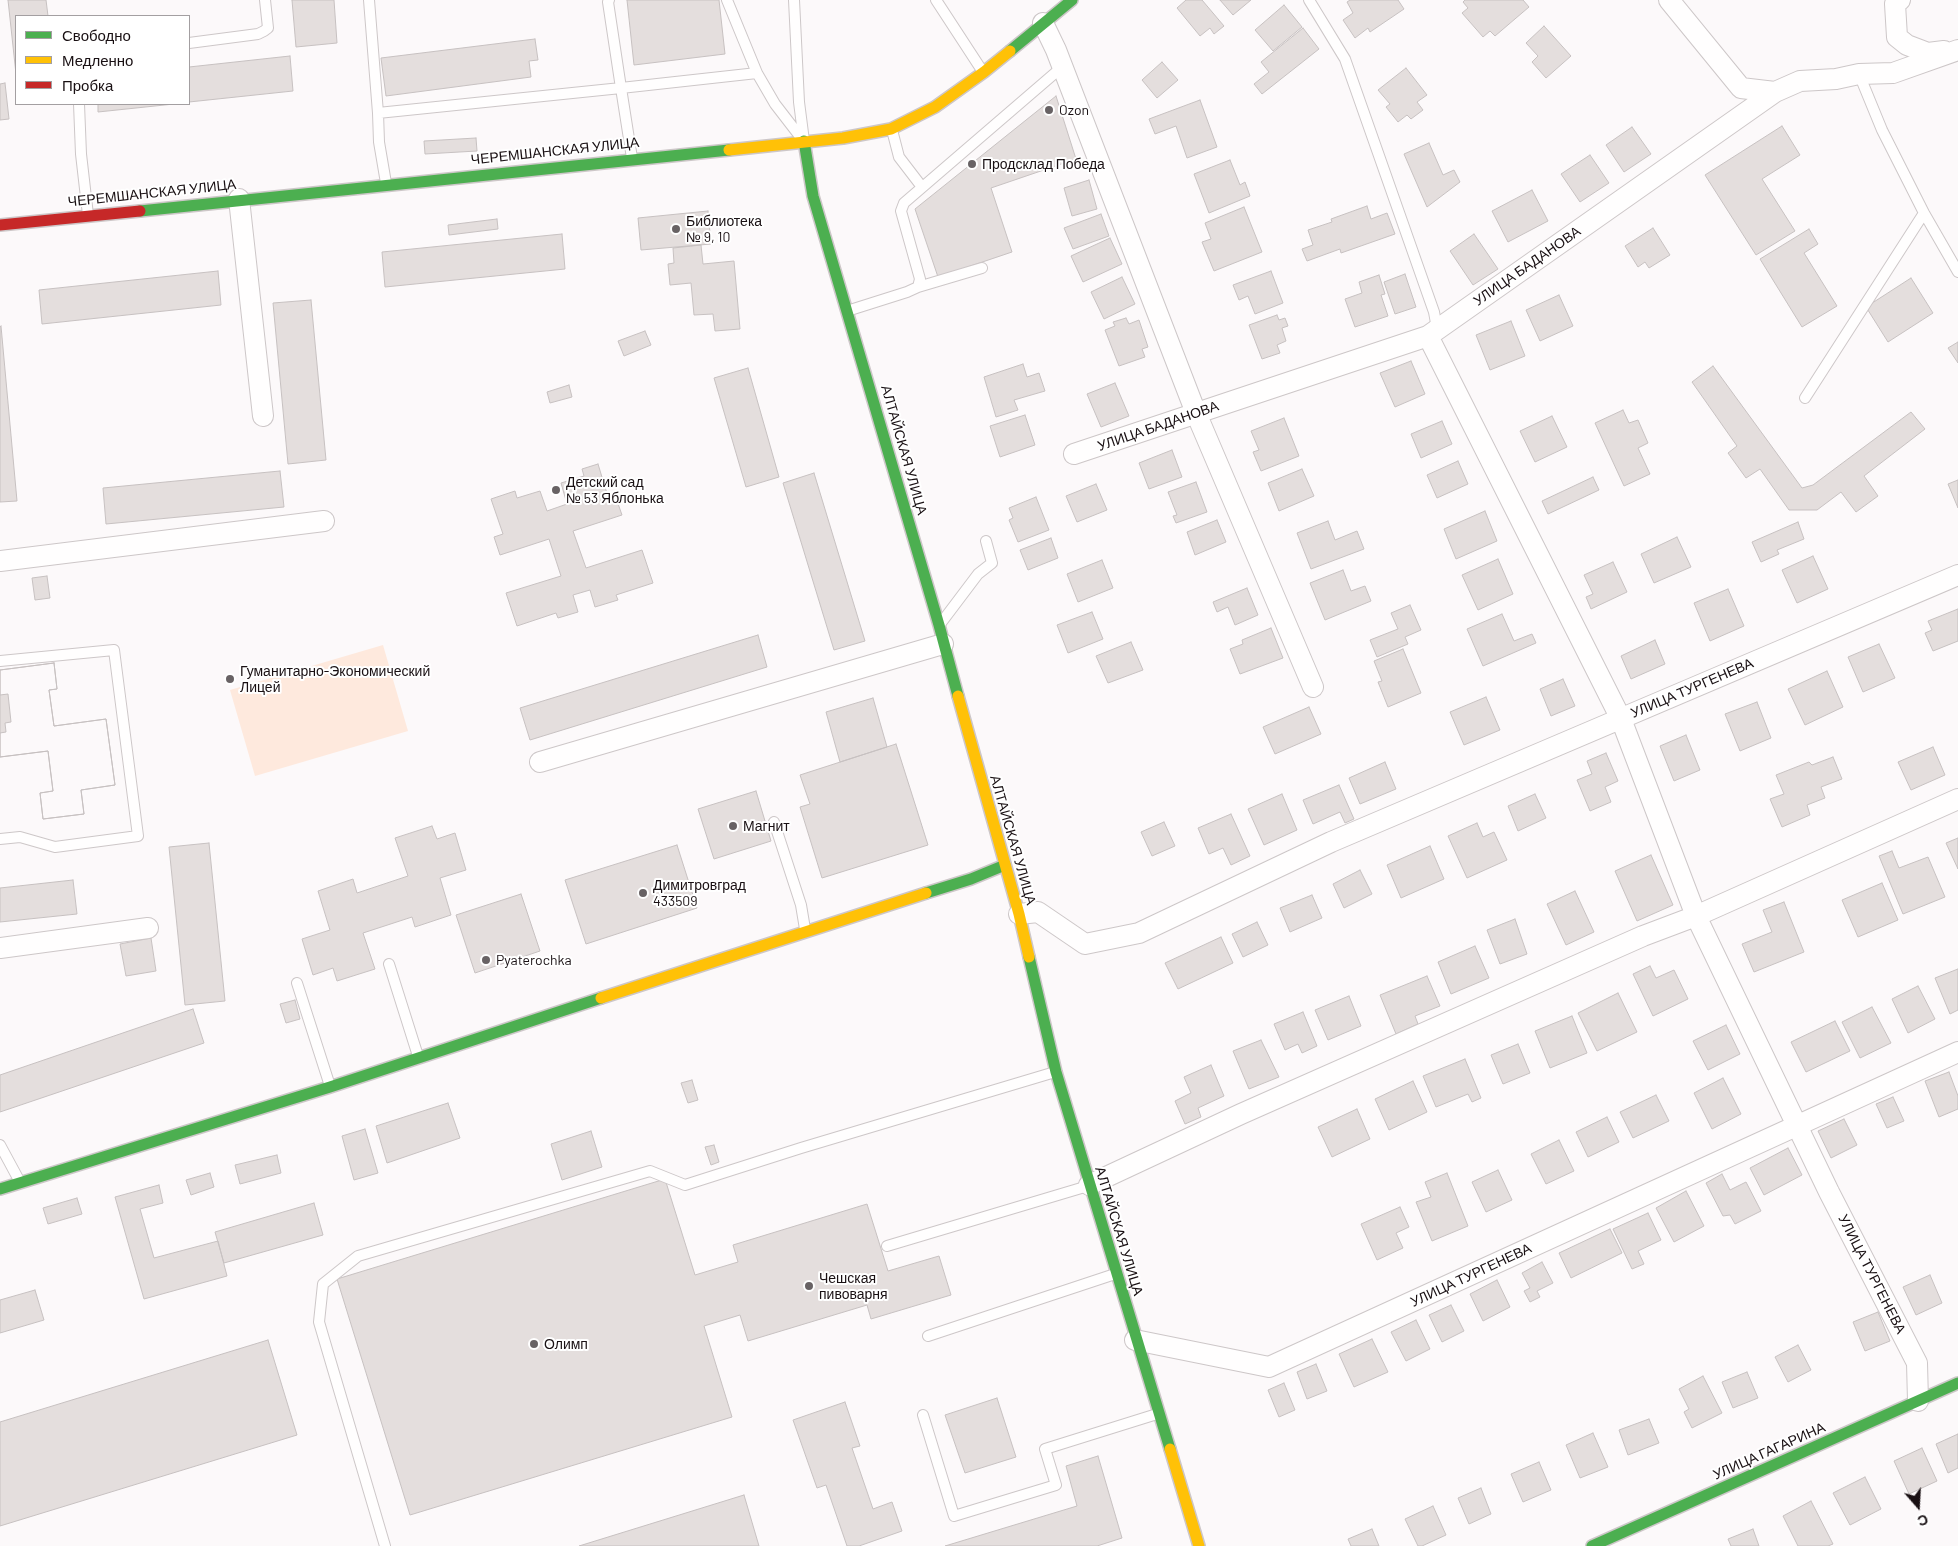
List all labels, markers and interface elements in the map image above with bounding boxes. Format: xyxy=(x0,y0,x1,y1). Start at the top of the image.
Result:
legend xyxy=(15,15,190,105)
text: Свободно xyxy=(62,26,131,44)
text: Медленно xyxy=(62,51,133,69)
text: Пробка xyxy=(62,76,113,94)
place label: Ozon xyxy=(1059,102,1089,118)
marker: Ozon xyxy=(1043,104,1055,116)
street label: ЧЕРЕМШАНСКАЯ УЛИЦА xyxy=(470,134,640,168)
place label: Продсклад Победа xyxy=(982,156,1105,172)
marker: Продсклад Победа xyxy=(966,158,978,170)
street label: ЧЕРЕМШАНСКАЯ УЛИЦА xyxy=(67,176,237,210)
place label: Библиотека № 9, 10 xyxy=(686,213,762,246)
marker: Библиотека № 9, 10 xyxy=(670,223,682,235)
street label: УЛИЦА БАДАНОВА xyxy=(1470,223,1584,309)
street label: АЛТАЙСКАЯ УЛИЦА xyxy=(877,383,931,517)
street label: УЛИЦА БАДАНОВА xyxy=(1095,397,1221,455)
place label: Детский сад № 53 Яблонька xyxy=(566,474,664,507)
marker: Детский сад № 53 Яблонька xyxy=(550,484,562,496)
street label: УЛИЦА ТУРГЕНЕВА xyxy=(1628,655,1756,721)
place label: Гуманитарно-Экономический Лицей xyxy=(240,663,430,696)
marker: Гуманитарно-Экономический Лицей xyxy=(224,673,236,685)
street label: АЛТАЙСКАЯ УЛИЦА xyxy=(986,773,1040,907)
place label: Магнит xyxy=(743,818,790,834)
marker: Магнит xyxy=(727,820,739,832)
place label: Димитровград 433509 xyxy=(653,877,746,910)
marker: Димитровград 433509 xyxy=(637,887,649,899)
place label: Pyaterochka xyxy=(496,952,572,968)
marker: Pyaterochka xyxy=(480,954,492,966)
street label: АЛТАЙСКАЯ УЛИЦА xyxy=(1091,1164,1147,1298)
street label: УЛИЦА ТУРГЕНЕВА xyxy=(1835,1212,1909,1336)
street label: УЛИЦА ТУРГЕНЕВА xyxy=(1408,1240,1534,1310)
place label: Чешская пивоварня xyxy=(819,1270,888,1302)
marker: Чешская пивоварня xyxy=(803,1280,815,1292)
place label: Олимп xyxy=(544,1336,588,1352)
marker: Олимп xyxy=(528,1338,540,1350)
street label: УЛИЦА ГАГАРИНА xyxy=(1710,1419,1828,1483)
north arrow xyxy=(1893,1481,1943,1531)
text: С xyxy=(1915,1511,1931,1530)

